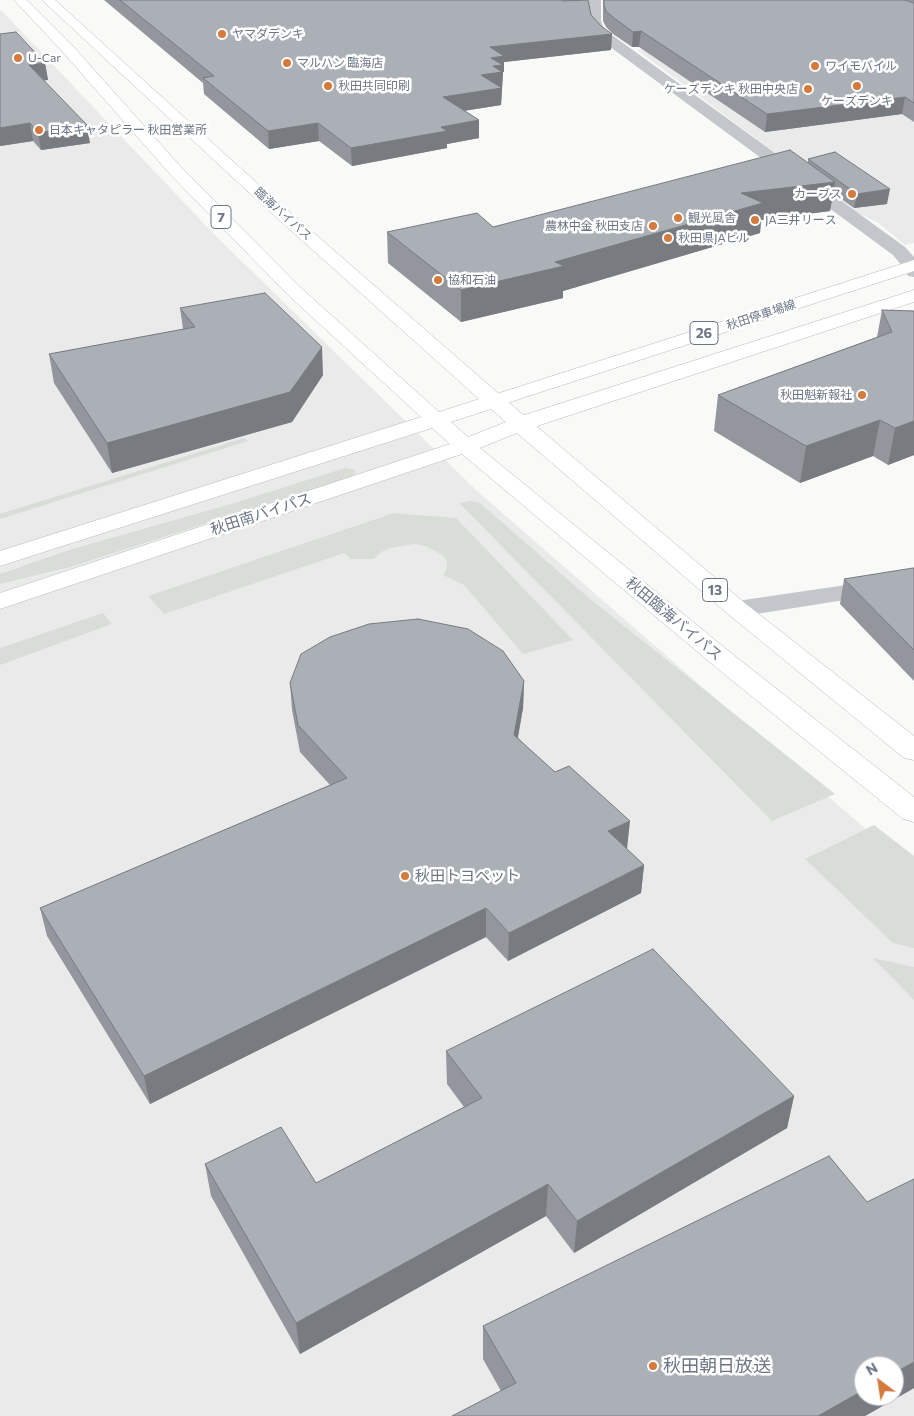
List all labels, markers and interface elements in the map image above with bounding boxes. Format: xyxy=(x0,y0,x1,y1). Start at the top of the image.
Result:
place label: ヤマダデンキ xyxy=(232,27,304,41)
marker: ヤマダデンキ xyxy=(216,28,228,40)
place label: U-Car xyxy=(28,51,61,65)
marker: U-Car xyxy=(12,52,24,64)
place label: マルハン 臨海店 xyxy=(297,56,383,70)
marker: マルハン 臨海店 xyxy=(281,57,293,69)
place label: ワイモバイル xyxy=(825,59,897,73)
marker: ワイモバイル xyxy=(809,60,821,72)
place label: 秋田共同印刷 xyxy=(338,79,410,93)
marker: 秋田共同印刷 xyxy=(322,80,334,92)
marker: ケーズデンキ xyxy=(851,80,863,92)
place label: ケーズデンキ 秋田中央店 xyxy=(664,82,798,96)
marker: ケーズデンキ 秋田中央店 xyxy=(802,83,814,95)
place label: ケーズデンキ xyxy=(821,94,893,108)
place label: 日本キャタピラー 秋田営業所 xyxy=(49,123,207,137)
marker: 日本キャタピラー 秋田営業所 xyxy=(33,124,45,136)
street label: 臨海バイパス xyxy=(251,185,315,243)
place label: カーブス xyxy=(794,187,842,201)
marker: カーブス xyxy=(846,188,858,200)
road number: 7 xyxy=(211,206,231,228)
place label: 観光風舎 xyxy=(688,211,736,225)
marker: 観光風舎 xyxy=(672,212,684,224)
place label: JA三井リース xyxy=(765,213,837,227)
marker: JA三井リース xyxy=(749,214,761,226)
place label: 農林中金 秋田支店 xyxy=(545,219,643,233)
marker: 農林中金 秋田支店 xyxy=(647,220,659,232)
place label: 秋田県JAビル xyxy=(678,231,750,245)
marker: 秋田県JAビル xyxy=(662,232,674,244)
place label: 協和石油 xyxy=(448,273,496,287)
marker: 協和石油 xyxy=(432,274,444,286)
street label: 秋田停車場線 xyxy=(725,297,797,333)
road number: 26 xyxy=(690,322,718,344)
place label: 秋田魁新報社 xyxy=(780,388,852,402)
marker: 秋田魁新報社 xyxy=(856,389,868,401)
street label: 秋田南バイパス xyxy=(208,489,314,539)
street label: 秋田臨海バイパス xyxy=(622,574,726,664)
road number: 13 xyxy=(702,578,728,602)
place label: 秋田トヨペット xyxy=(415,867,520,885)
marker: 秋田トヨペット xyxy=(399,870,411,882)
place label: 秋田朝日放送 xyxy=(663,1355,771,1377)
north arrow xyxy=(854,1356,904,1406)
text: N xyxy=(863,1359,880,1379)
marker: 秋田朝日放送 xyxy=(647,1360,659,1372)

